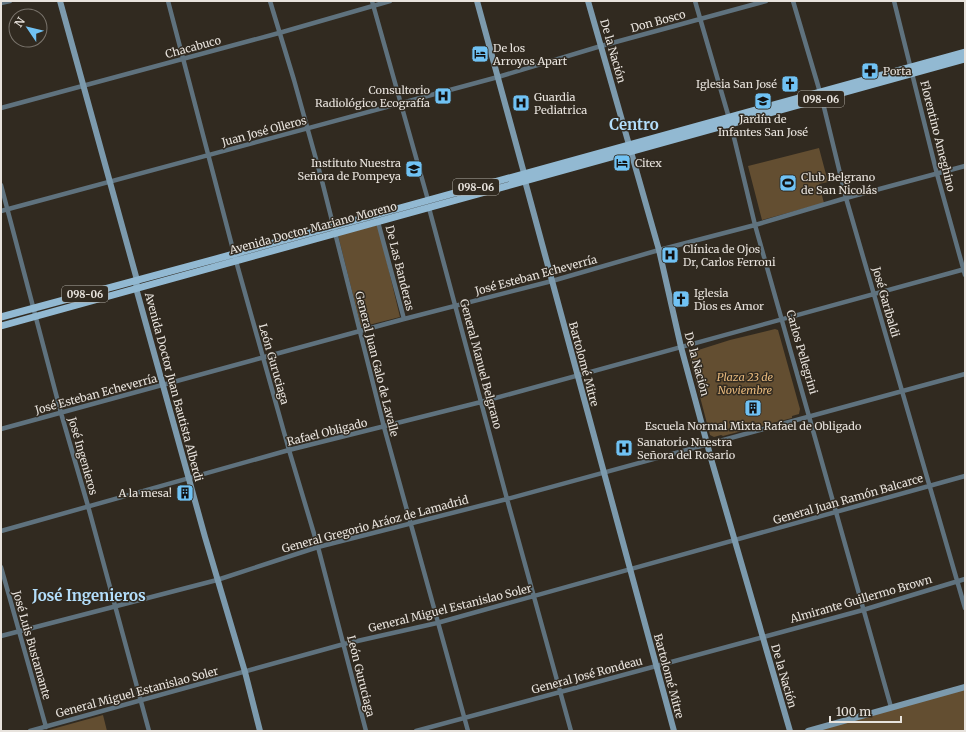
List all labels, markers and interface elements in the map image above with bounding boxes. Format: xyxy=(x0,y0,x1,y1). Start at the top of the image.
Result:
street label: Don Bosco xyxy=(629,7,687,35)
north arrow xyxy=(8,8,48,48)
text: N xyxy=(12,14,28,30)
street label: De la Nación xyxy=(597,17,629,85)
street label: Chacabuco xyxy=(164,33,223,61)
place label: De los Arroyos Apart xyxy=(492,41,568,68)
hotel icon: De los Arroyos Apart xyxy=(470,44,490,64)
pharmacy icon: Porta xyxy=(860,61,880,81)
place label: Porta xyxy=(883,64,912,78)
church icon: Iglesia San José xyxy=(780,74,800,94)
place label: Iglesia San José xyxy=(696,77,777,91)
street label: Florentino Ameghino xyxy=(917,79,959,193)
place label: Consultorio Radiológico Ecografía xyxy=(315,83,431,110)
hospital icon: Consultorio Radiológico Ecografía xyxy=(433,86,453,106)
place label: Guardia Pediatrica xyxy=(534,90,587,117)
school or university icon: Jardín de Infantes San José xyxy=(753,91,773,111)
road number: 098-06 xyxy=(798,91,844,107)
hospital icon: Guardia Pediatrica xyxy=(511,93,531,113)
place label: Jardín de Infantes San José xyxy=(718,112,808,139)
street label: Juan José Olleros xyxy=(219,113,308,149)
district label: Centro xyxy=(609,115,659,134)
hotel icon: Citex xyxy=(612,153,632,173)
place label: Instituto Nuestra Señora de Pompeya xyxy=(297,156,401,183)
place label: Citex xyxy=(635,156,662,170)
school or university icon: Instituto Nuestra Señora de Pompeya xyxy=(404,159,424,179)
place label: Club Belgrano de San Nicolás xyxy=(801,170,877,197)
sports icon: Club Belgrano de San Nicolás xyxy=(778,173,798,193)
road number: 098-06 xyxy=(453,179,499,195)
street label: Avenida Doctor Mariano Moreno xyxy=(227,199,399,257)
street label: De Las Banderas xyxy=(383,224,417,312)
place label: Clínica de Ojos Dr, Carlos Ferroni xyxy=(683,242,776,269)
hospital icon: Clínica de Ojos Dr, Carlos Ferroni xyxy=(660,245,680,265)
street label: José Esteban Echeverría xyxy=(473,252,599,298)
street label: José Garibaldi xyxy=(869,264,903,339)
road number: 098-06 xyxy=(62,286,108,302)
place label: Iglesia Dios es Amor xyxy=(694,286,764,313)
church icon: Iglesia Dios es Amor xyxy=(671,289,691,309)
street label: Avenida Doctor Juan Bautista Alberdi xyxy=(142,290,206,484)
street label: General Juan Galo de Lavalle xyxy=(352,290,402,438)
street label: General Manuel Belgrano xyxy=(457,297,505,431)
street label: Carlos Pellegrini xyxy=(783,308,821,396)
street label: Bartolomé Mitre xyxy=(566,320,602,408)
street label: León Guruciaga xyxy=(256,322,292,406)
street label: De la Nación xyxy=(682,330,712,398)
park label: Plaza 23 de Noviembre xyxy=(717,370,774,397)
street label: José Esteban Echeverría xyxy=(33,371,159,417)
building icon: Escuela Normal Mixta Rafael de Obligado xyxy=(743,398,763,418)
street label: José Ingenieros xyxy=(65,414,101,497)
street label: Rafael Obligado xyxy=(285,415,369,449)
place label: Escuela Normal Mixta Rafael de Obligado xyxy=(645,419,862,433)
place label: Sanatorio Nuestra Señora del Rosario xyxy=(637,435,736,462)
hospital icon: Sanatorio Nuestra Señora del Rosario xyxy=(614,438,634,458)
street label: General Juan Ramón Balcarce xyxy=(771,471,925,527)
building icon: A la mesa! xyxy=(175,483,195,503)
place label: A la mesa! xyxy=(117,486,172,500)
street label: General Gregorio Aráoz de Lamadrid xyxy=(280,492,470,556)
street label: Almirante Guillermo Brown xyxy=(787,572,934,626)
street label: General Miguel Estanislao Soler xyxy=(367,581,533,635)
district label: José Ingenieros xyxy=(31,586,146,605)
street label: José Luis Bustamante xyxy=(9,588,54,701)
street label: Bartolomé Mitre xyxy=(651,632,687,720)
street label: León Guruciaga xyxy=(344,634,378,718)
street label: De la Nación xyxy=(768,642,800,710)
street label: General José Rondeau xyxy=(530,653,644,697)
street label: General Miguel Estanislao Soler xyxy=(54,664,220,720)
scale bar xyxy=(830,698,901,724)
text: 100 m xyxy=(836,704,871,719)

